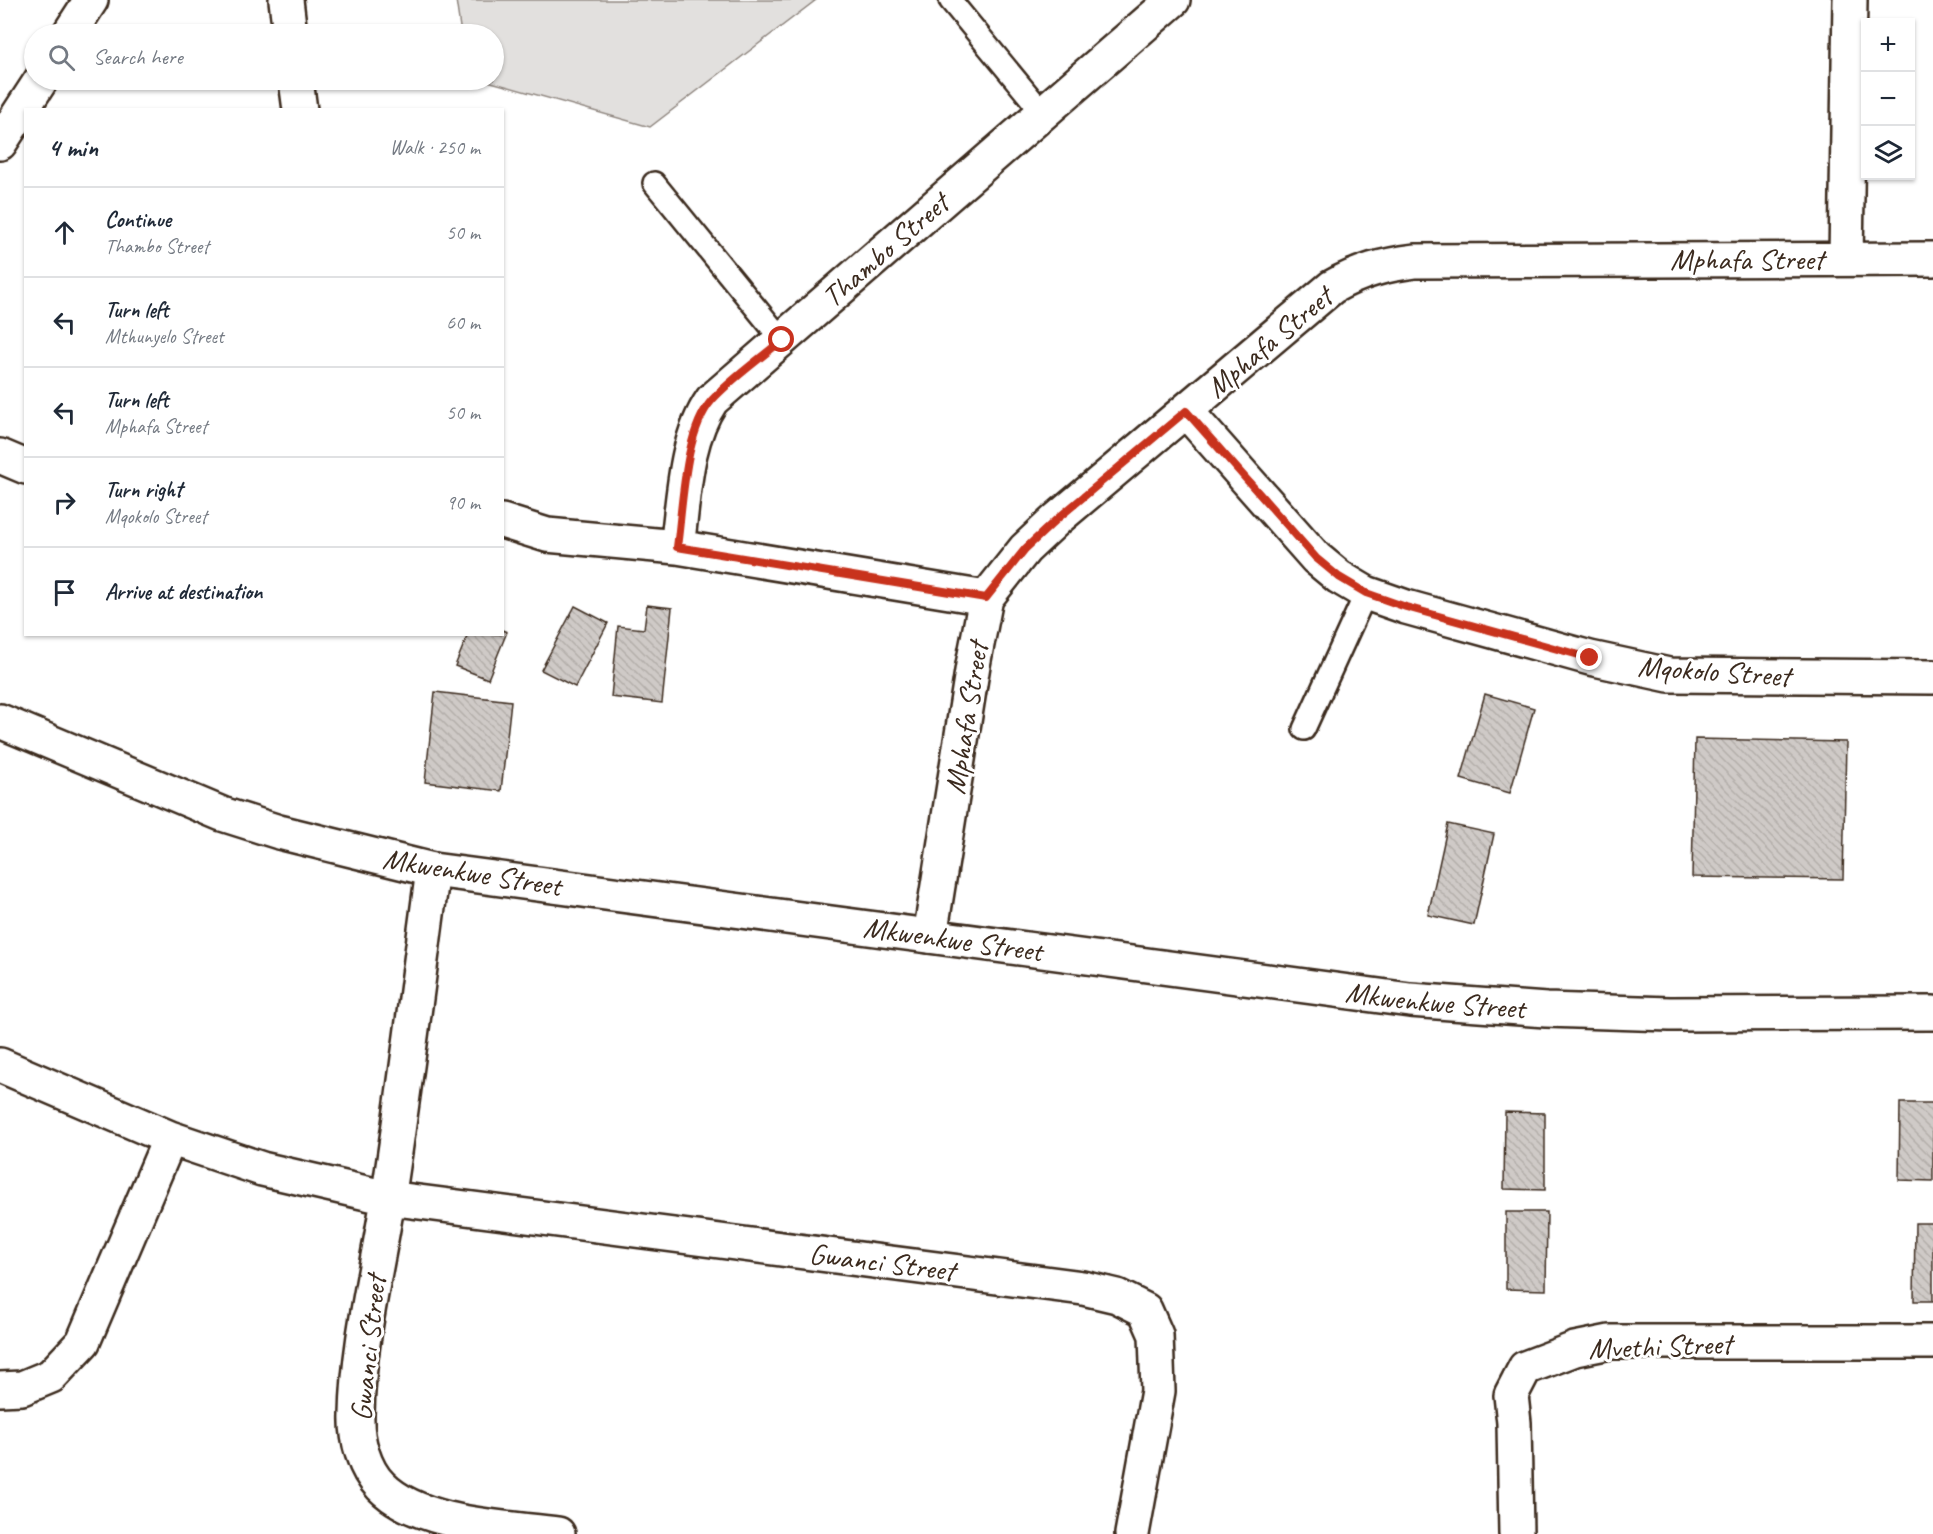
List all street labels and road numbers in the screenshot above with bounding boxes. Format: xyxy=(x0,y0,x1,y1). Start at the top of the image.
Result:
street label: Thambo Street xyxy=(814,182,959,316)
street label: Mphafa Street xyxy=(1670,240,1828,278)
street label: Mphafa Street xyxy=(1198,276,1343,406)
street label: Mphafa Street xyxy=(935,635,997,797)
street label: Mqokolo Street xyxy=(1637,647,1796,696)
street label: Mkwenkwe Street xyxy=(380,839,567,905)
street label: Mkwenkwe Street xyxy=(861,908,1048,971)
street label: Mkwenkwe Street xyxy=(1343,973,1529,1028)
street label: Gwanci Street xyxy=(807,1234,961,1290)
street label: Gwanci Street xyxy=(341,1269,395,1423)
street label: Mvethi Street xyxy=(1588,1324,1736,1367)

